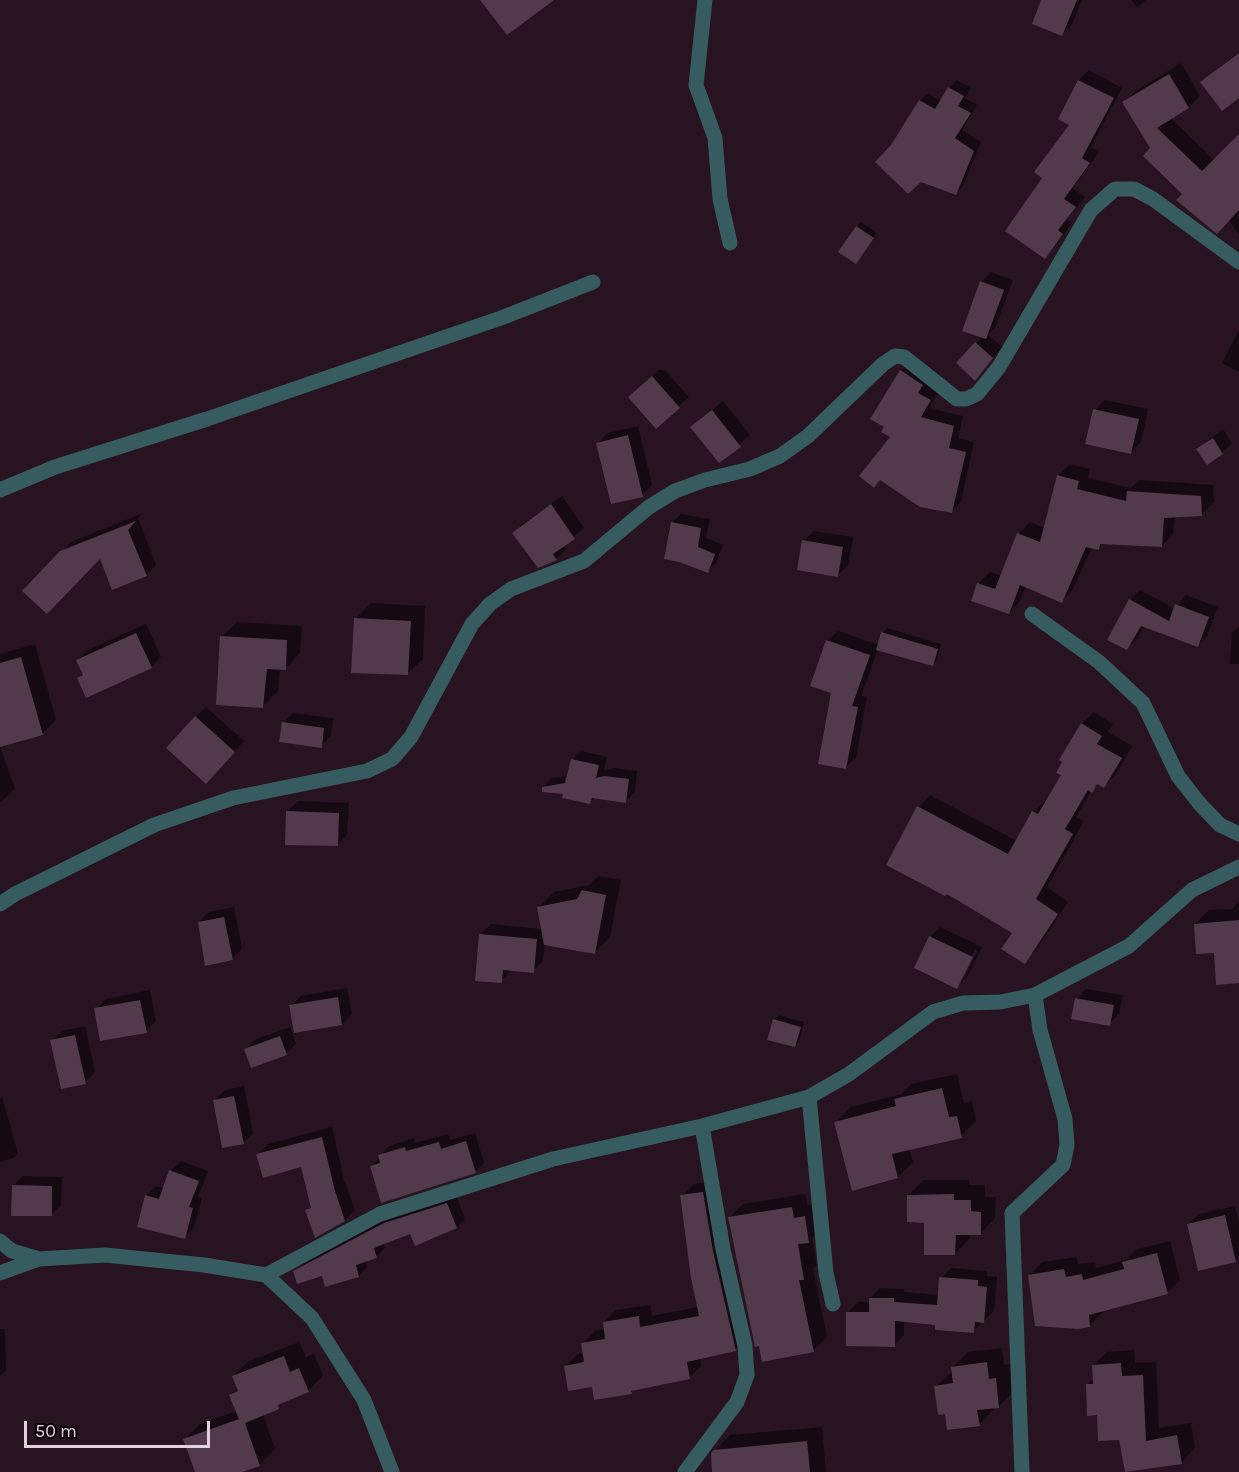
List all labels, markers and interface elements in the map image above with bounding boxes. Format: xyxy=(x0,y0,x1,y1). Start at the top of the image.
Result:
scale bar xyxy=(27,1409,213,1447)
text: 50 m xyxy=(35,1420,77,1442)

